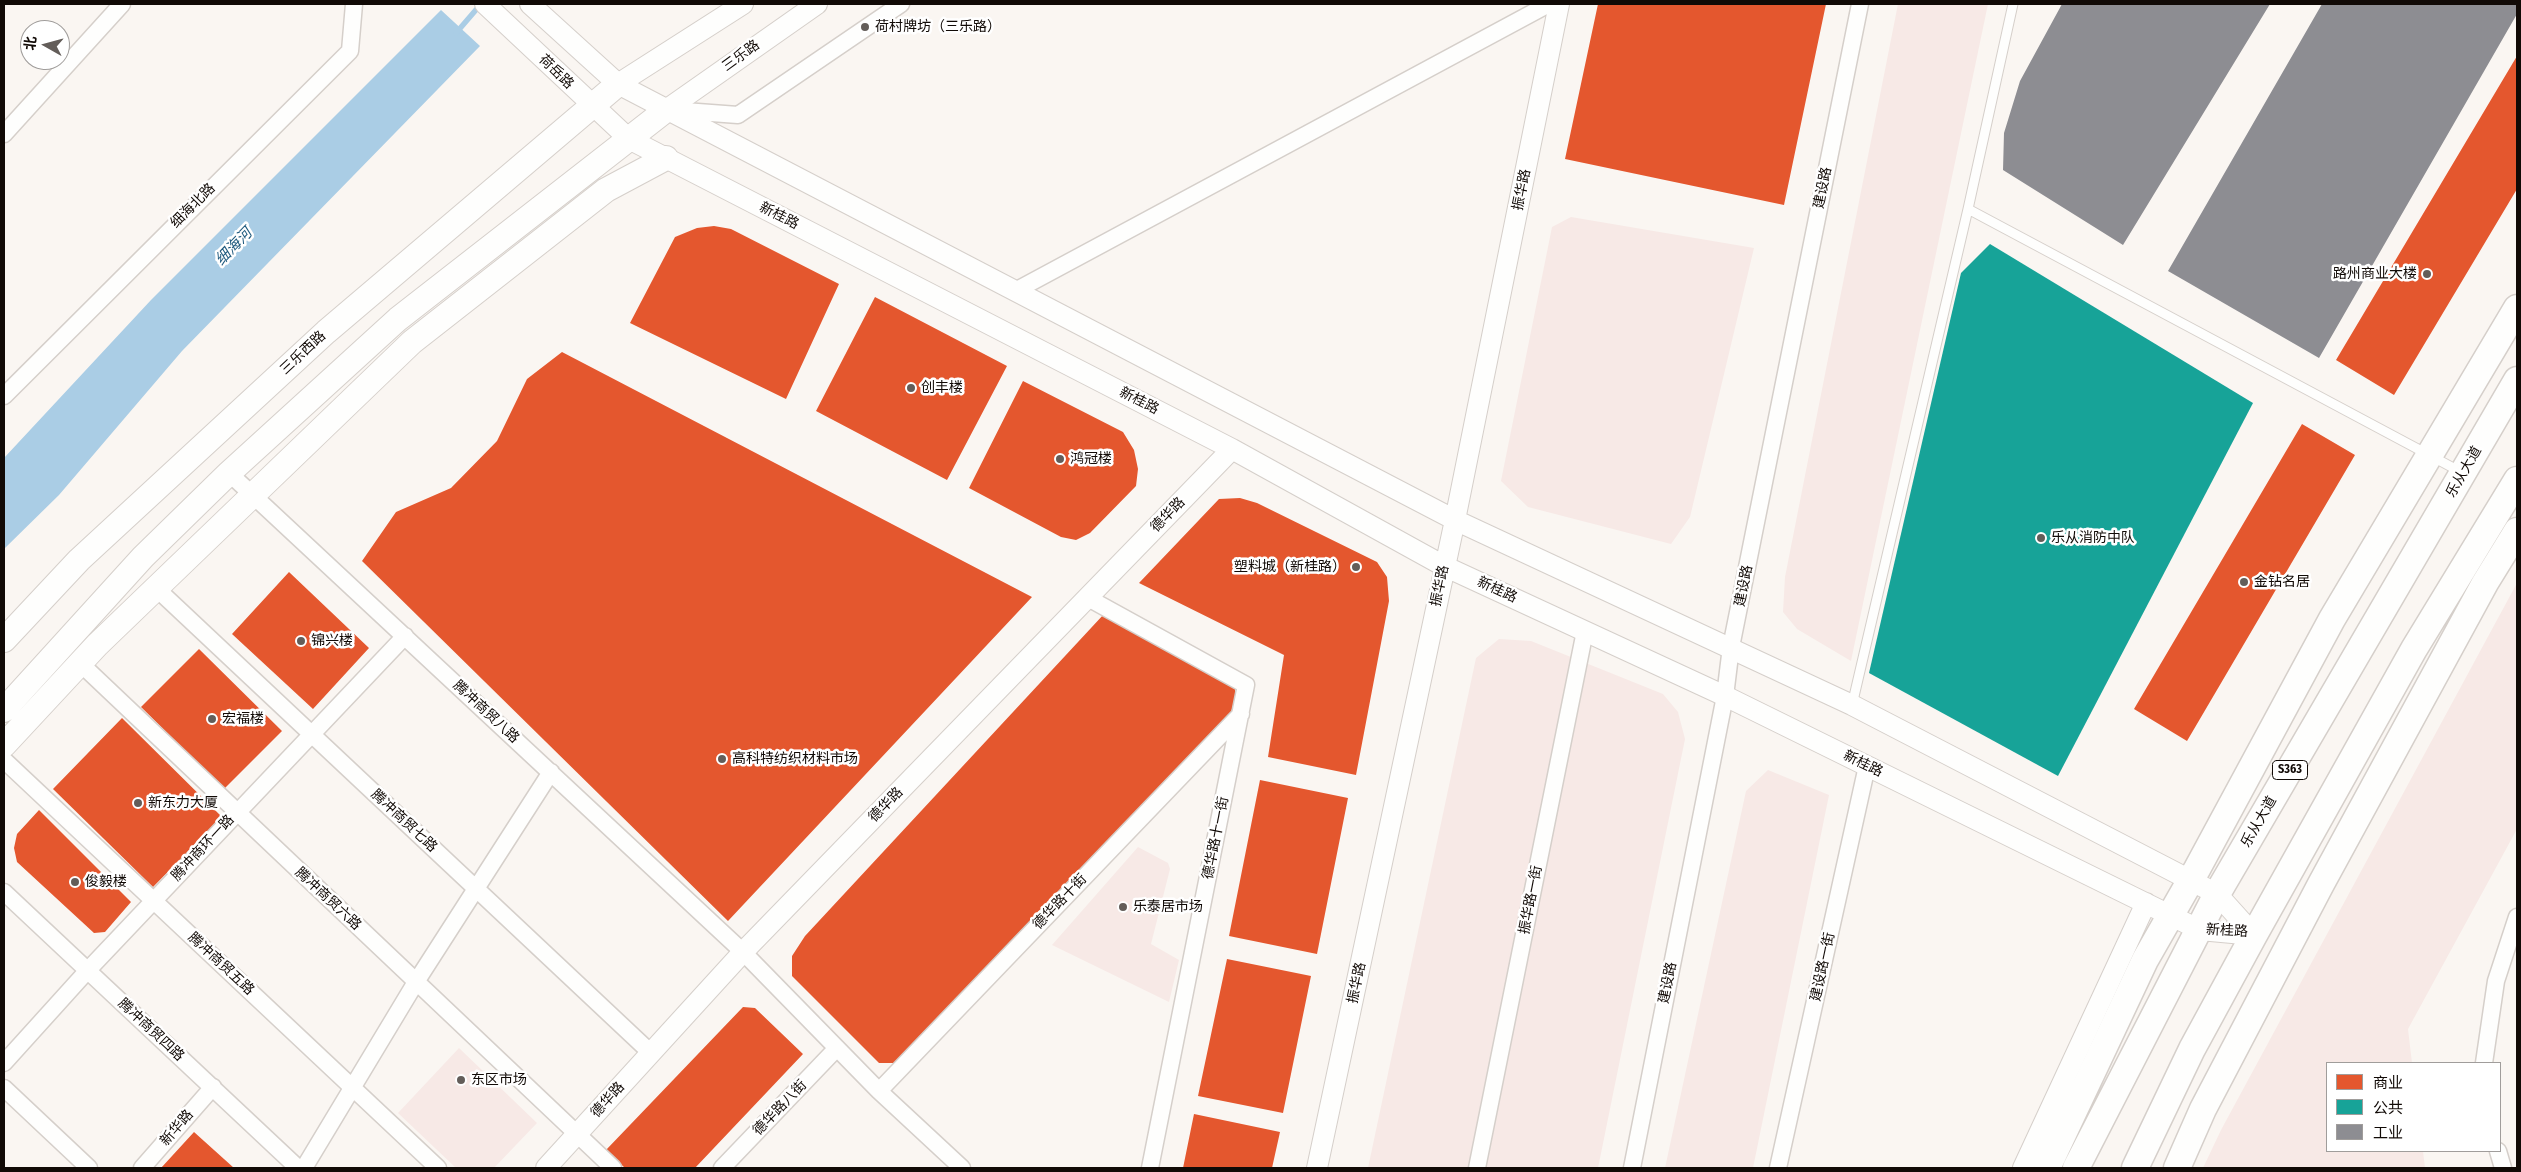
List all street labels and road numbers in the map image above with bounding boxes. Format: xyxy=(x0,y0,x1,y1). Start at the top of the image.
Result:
street label: 三乐路 xyxy=(719,37,763,75)
street label: 荷岳路 xyxy=(535,51,577,93)
street label: 建设路 xyxy=(1811,166,1835,210)
street label: 振华路 xyxy=(1510,168,1534,212)
street label: 细海北路 xyxy=(167,180,219,232)
street label: 新桂路 xyxy=(756,199,802,233)
street label: 三乐西路 xyxy=(277,328,329,378)
street label: 新桂路 xyxy=(1116,384,1162,418)
street label: 乐从大道 xyxy=(2443,444,2485,500)
street label: 德华路 xyxy=(1147,494,1189,536)
street label: 振华路 xyxy=(1427,564,1453,608)
street label: 建设路 xyxy=(1732,564,1756,608)
street label: 新桂路 xyxy=(1474,574,1520,606)
street label: 腾冲商贸八路 xyxy=(450,677,522,747)
street label: 新桂路 xyxy=(1840,747,1886,781)
road number: S363 xyxy=(2272,760,2308,780)
street label: 德华路 xyxy=(865,784,907,826)
street label: 腾冲商贸七路 xyxy=(368,786,440,856)
street label: 乐从大道 xyxy=(2238,794,2280,850)
street label: 德华路十一街 xyxy=(1200,795,1232,881)
street label: 腾冲商环一路 xyxy=(168,812,238,884)
street label: 腾冲商贸六路 xyxy=(292,864,364,934)
street label: 振华路一街 xyxy=(1516,864,1546,936)
street label: 德华路十街 xyxy=(1030,871,1090,933)
street label: 新桂路 xyxy=(2206,922,2248,940)
street label: 腾冲商贸五路 xyxy=(185,929,257,999)
street label: 建设路一街 xyxy=(1808,931,1838,1003)
street label: 振华路 xyxy=(1344,961,1370,1005)
street label: 建设路 xyxy=(1656,961,1680,1005)
street label: 腾冲商贸四路 xyxy=(115,995,187,1065)
street label: 德华路八街 xyxy=(750,1077,810,1139)
street label: 德华路 xyxy=(588,1079,628,1121)
street label: 新华路 xyxy=(157,1107,197,1149)

